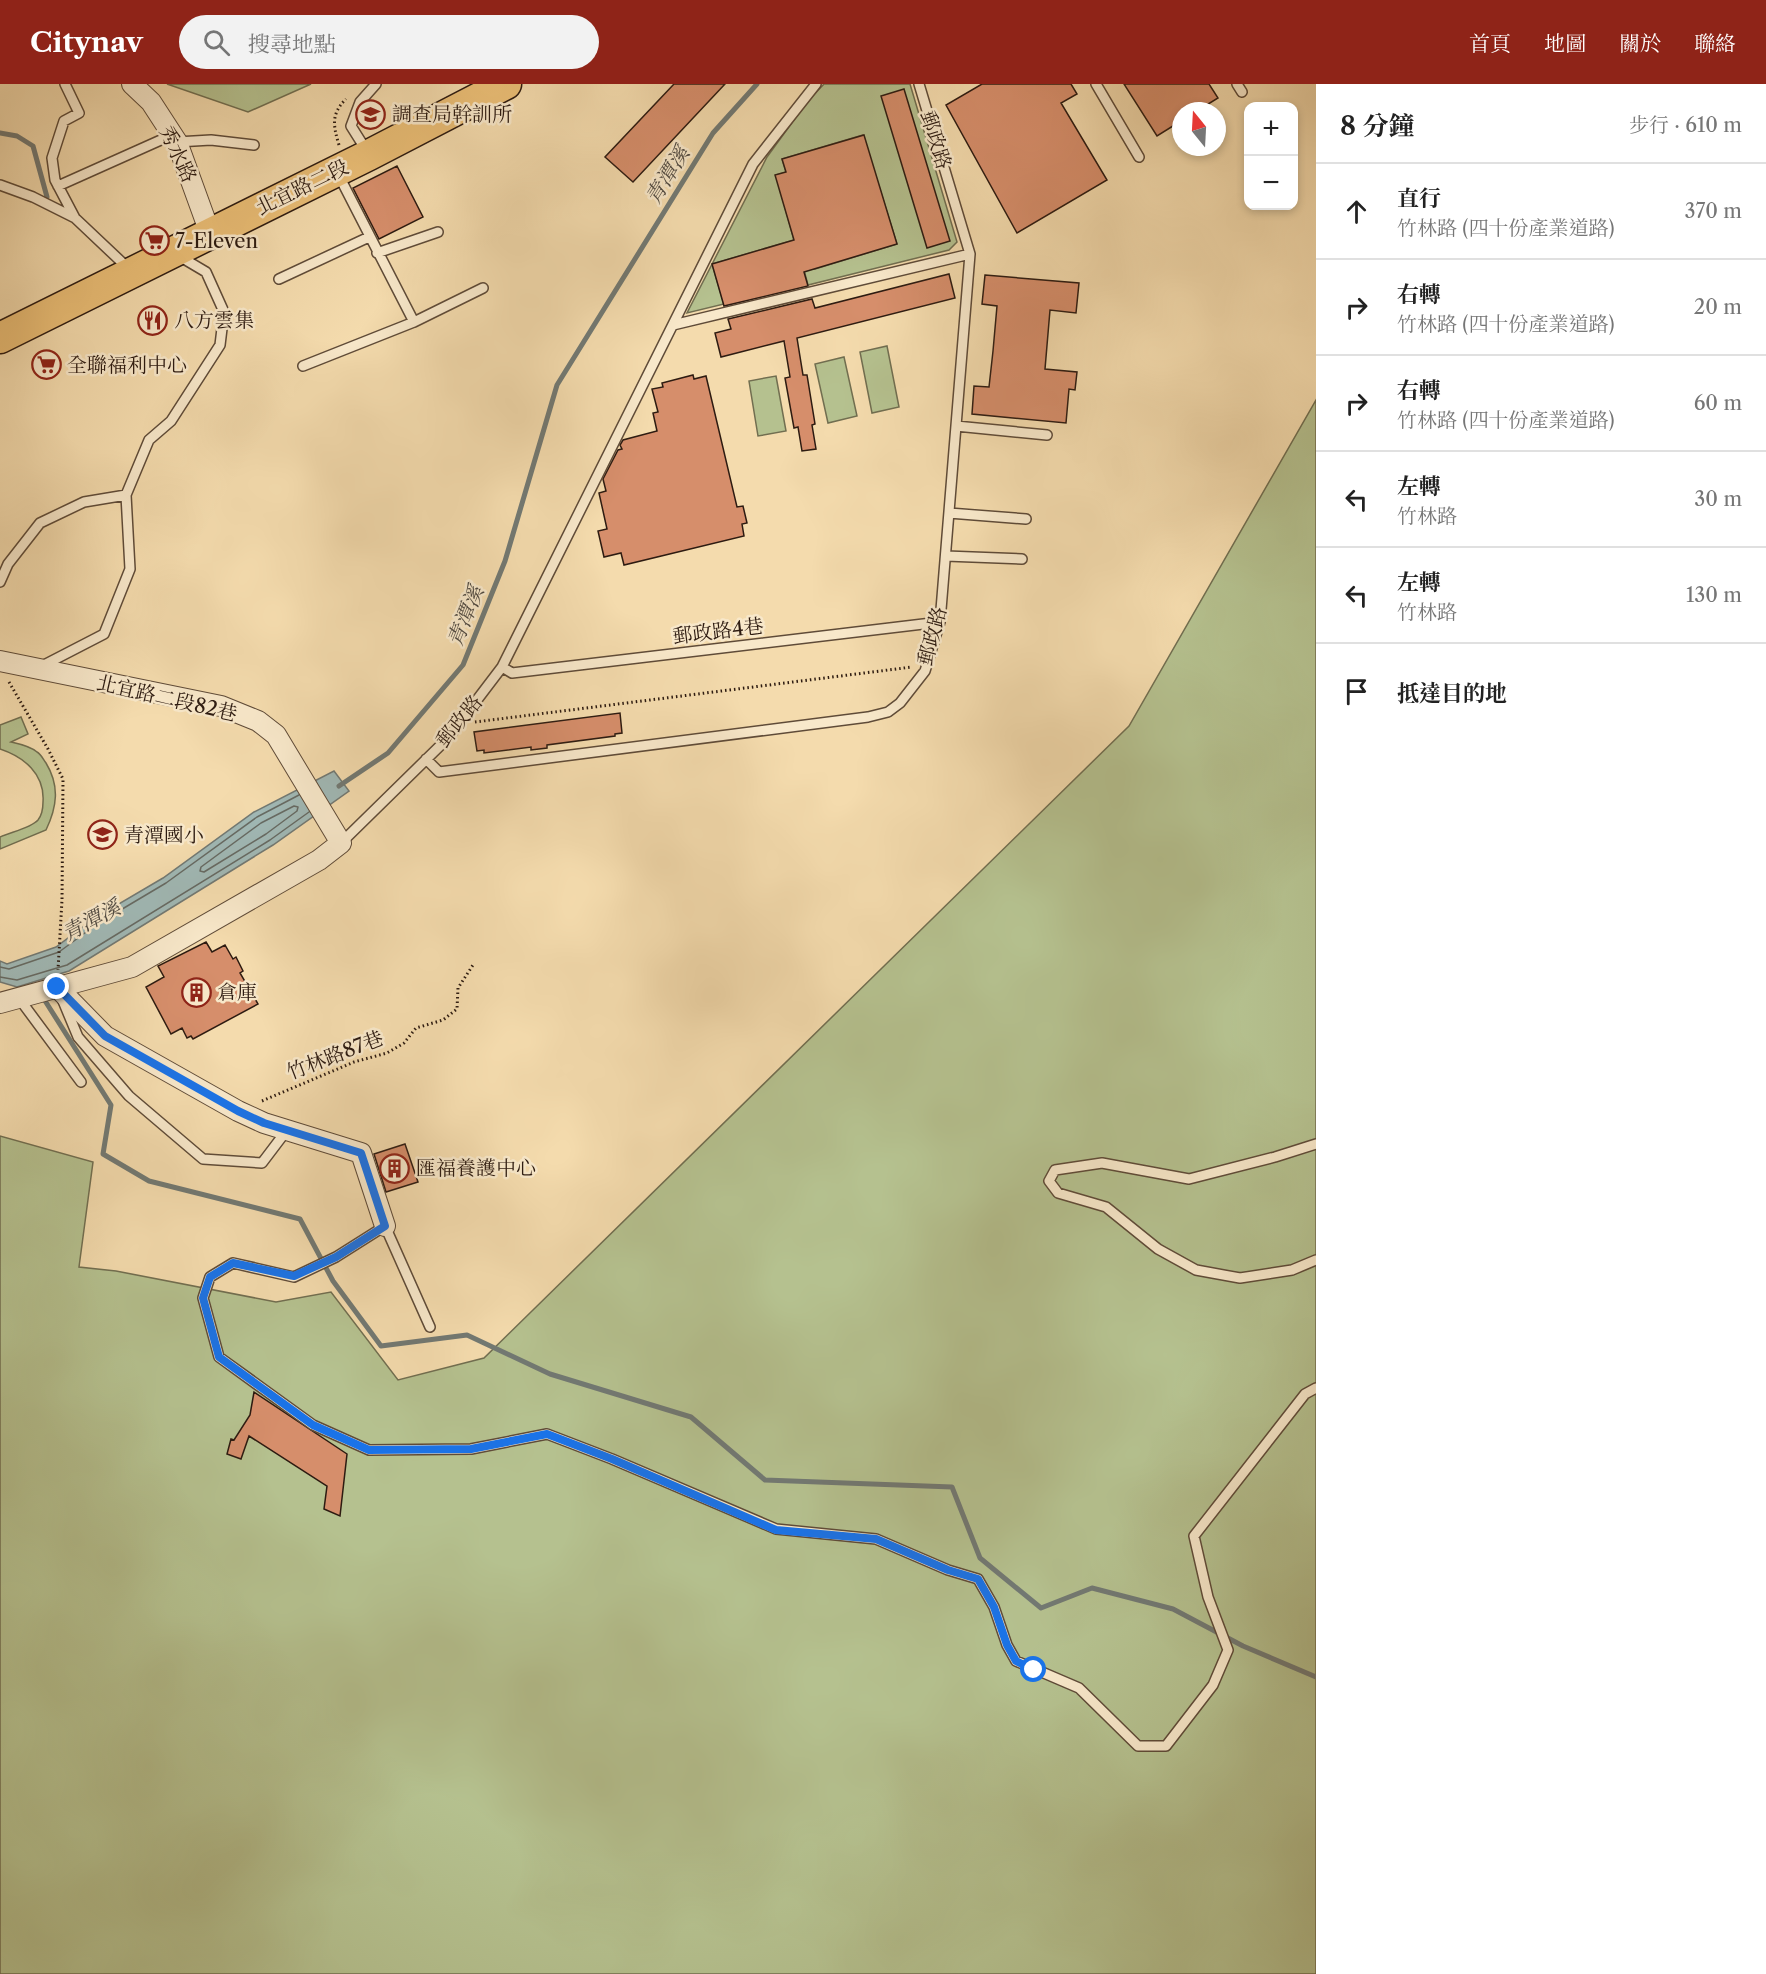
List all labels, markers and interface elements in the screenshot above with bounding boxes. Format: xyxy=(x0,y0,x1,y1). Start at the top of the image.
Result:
search box xyxy=(179,15,599,69)
text: Citynav xyxy=(30,25,143,59)
icon: search xyxy=(200,26,233,59)
text: 搜尋地點 xyxy=(248,31,336,58)
text: 首頁 xyxy=(1469,31,1511,56)
text: 地圖 xyxy=(1544,31,1586,56)
text: 關於 xyxy=(1619,31,1661,56)
text: 聯絡 xyxy=(1694,31,1736,56)
school or university icon: 調查局幹訓所 xyxy=(355,98,387,130)
place label: 調查局幹訓所 xyxy=(392,102,512,126)
north arrow xyxy=(1172,102,1226,156)
map controls xyxy=(1244,102,1298,210)
button: + xyxy=(1244,102,1298,156)
street label: 郵政路 xyxy=(916,108,956,172)
text: 8 分鐘 xyxy=(1340,110,1415,142)
text: 步行 · 610 m xyxy=(1629,113,1742,137)
street label: 秀水路 xyxy=(154,122,202,186)
water label: 青潭溪 xyxy=(640,140,695,208)
street label: 北宜路二段 xyxy=(252,154,352,220)
button: − xyxy=(1244,156,1298,210)
text: 直行 xyxy=(1397,185,1441,212)
icon: ahead xyxy=(1340,195,1373,228)
text: 370 m xyxy=(1685,199,1742,223)
text: 竹林路 (四十份產業道路) xyxy=(1397,216,1614,240)
supermarket icon: 7-Eleven xyxy=(138,225,170,257)
place label: 7-Eleven xyxy=(175,229,258,253)
text: 右轉 xyxy=(1397,281,1441,308)
icon: right xyxy=(1340,291,1373,324)
text: 20 m xyxy=(1694,295,1742,319)
restaurant icon: 八方雲集 xyxy=(137,304,169,336)
place label: 八方雲集 xyxy=(174,308,254,332)
text: 竹林路 (四十份產業道路) xyxy=(1397,312,1614,336)
supermarket icon: 全聯福利中心 xyxy=(30,349,62,381)
place label: 全聯福利中心 xyxy=(67,353,187,377)
text: 右轉 xyxy=(1397,377,1441,404)
icon: right xyxy=(1340,387,1373,420)
text: 60 m xyxy=(1694,391,1742,415)
text: 竹林路 (四十份產業道路) xyxy=(1397,408,1614,432)
text: 左轉 xyxy=(1397,473,1441,500)
icon: left xyxy=(1340,483,1373,516)
text: 30 m xyxy=(1694,487,1742,511)
text: 竹林路 xyxy=(1397,504,1457,528)
text: 左轉 xyxy=(1397,569,1441,596)
icon: left xyxy=(1340,579,1373,612)
water label: 青潭溪 xyxy=(442,580,489,650)
text: 130 m xyxy=(1686,583,1742,607)
text: 竹林路 xyxy=(1397,600,1457,624)
street label: 郵政路 xyxy=(913,604,951,668)
street label: 郵政路4巷 xyxy=(671,614,765,648)
street label: 北宜路二段82巷 xyxy=(94,670,240,726)
icon: arrive xyxy=(1340,675,1373,708)
text: 抵達目的地 xyxy=(1397,680,1507,707)
street label: 郵政路 xyxy=(431,690,487,752)
school or university icon: 青潭國小 xyxy=(87,819,119,851)
place label: 青潭國小 xyxy=(124,823,204,847)
water label: 青潭溪 xyxy=(57,893,126,946)
route end xyxy=(43,973,69,999)
building icon: 倉庫 xyxy=(180,976,212,1008)
place label: 倉庫 xyxy=(217,980,257,1004)
street label: 竹林路87巷 xyxy=(283,1026,387,1084)
building icon: 匯福養護中心 xyxy=(379,1152,411,1184)
place label: 匯福養護中心 xyxy=(416,1156,536,1180)
route start xyxy=(1020,1656,1046,1682)

